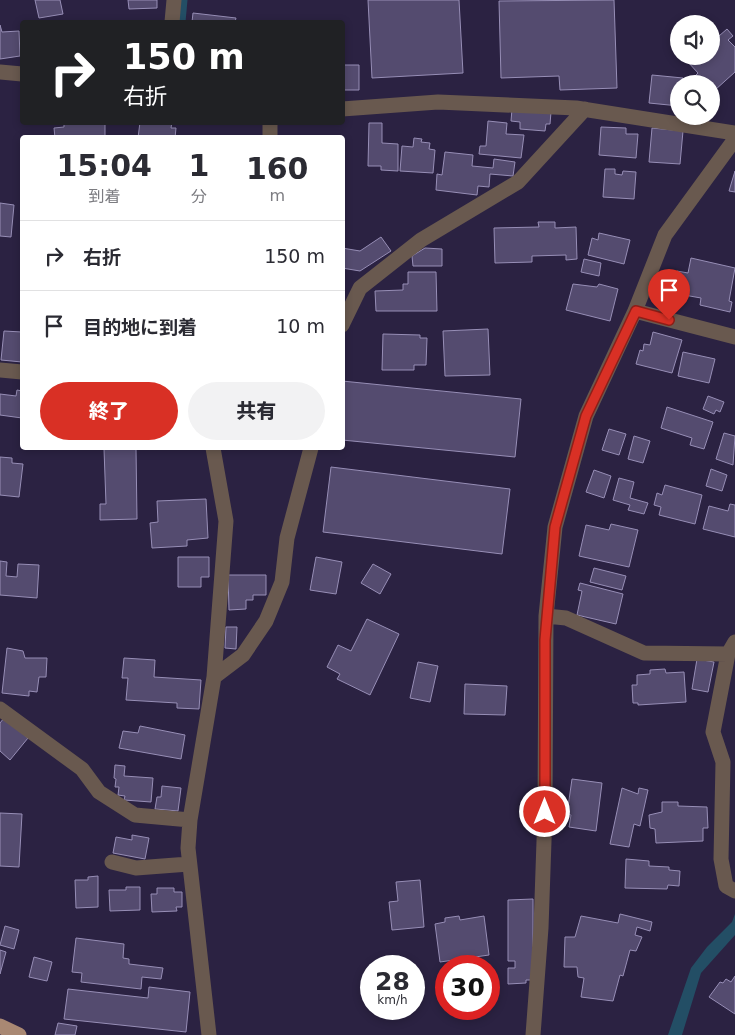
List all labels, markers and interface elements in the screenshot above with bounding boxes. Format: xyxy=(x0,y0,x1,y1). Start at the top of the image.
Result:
map controls xyxy=(670,15,720,125)
button: sound xyxy=(670,15,720,65)
text: 150 m xyxy=(123,37,245,77)
icon: right xyxy=(40,40,105,105)
button: search xyxy=(670,75,720,125)
text: 右折 xyxy=(123,84,167,109)
text: 15:04 xyxy=(57,148,152,183)
text: 1 xyxy=(189,148,209,183)
text: 160 xyxy=(246,151,309,186)
text: m xyxy=(269,186,285,205)
text: 到着 xyxy=(88,187,120,206)
text: 分 xyxy=(191,187,207,206)
icon: right xyxy=(40,242,68,270)
text: 150 m xyxy=(264,245,325,267)
text: 右折 xyxy=(83,246,121,268)
pin xyxy=(648,269,690,320)
icon: arrive xyxy=(655,276,683,304)
icon: arrive xyxy=(40,312,68,340)
text: 10 m xyxy=(276,315,325,337)
text: 目的地に到着 xyxy=(83,316,197,338)
button: 終了 xyxy=(40,382,178,440)
button: 共有 xyxy=(188,382,325,440)
position arrow xyxy=(518,785,570,837)
speed limit sign: 30 xyxy=(435,955,500,1020)
text: 28 xyxy=(375,967,410,996)
text: km/h xyxy=(377,993,408,1007)

